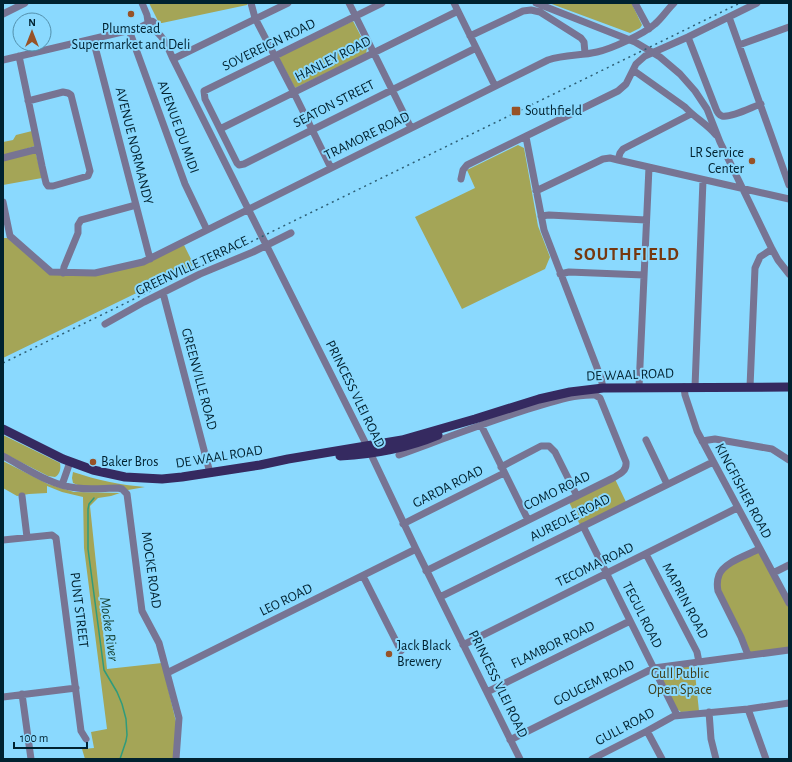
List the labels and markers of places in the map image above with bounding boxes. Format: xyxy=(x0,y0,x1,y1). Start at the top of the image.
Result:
marker: Plumstead Supermarket and Deli xyxy=(126,9,136,19)
place label: Plumstead Supermarket and Deli xyxy=(72,22,190,52)
place label: Southfield xyxy=(525,104,582,118)
marker: Southfield xyxy=(510,105,522,117)
place label: LR Service Center xyxy=(689,146,744,176)
marker: LR Service Center xyxy=(747,156,757,166)
place label: Baker Bros xyxy=(101,455,158,469)
marker: Baker Bros xyxy=(88,457,98,467)
place label: Jack Black Brewery xyxy=(397,639,451,669)
marker: Jack Black Brewery xyxy=(384,649,394,659)

